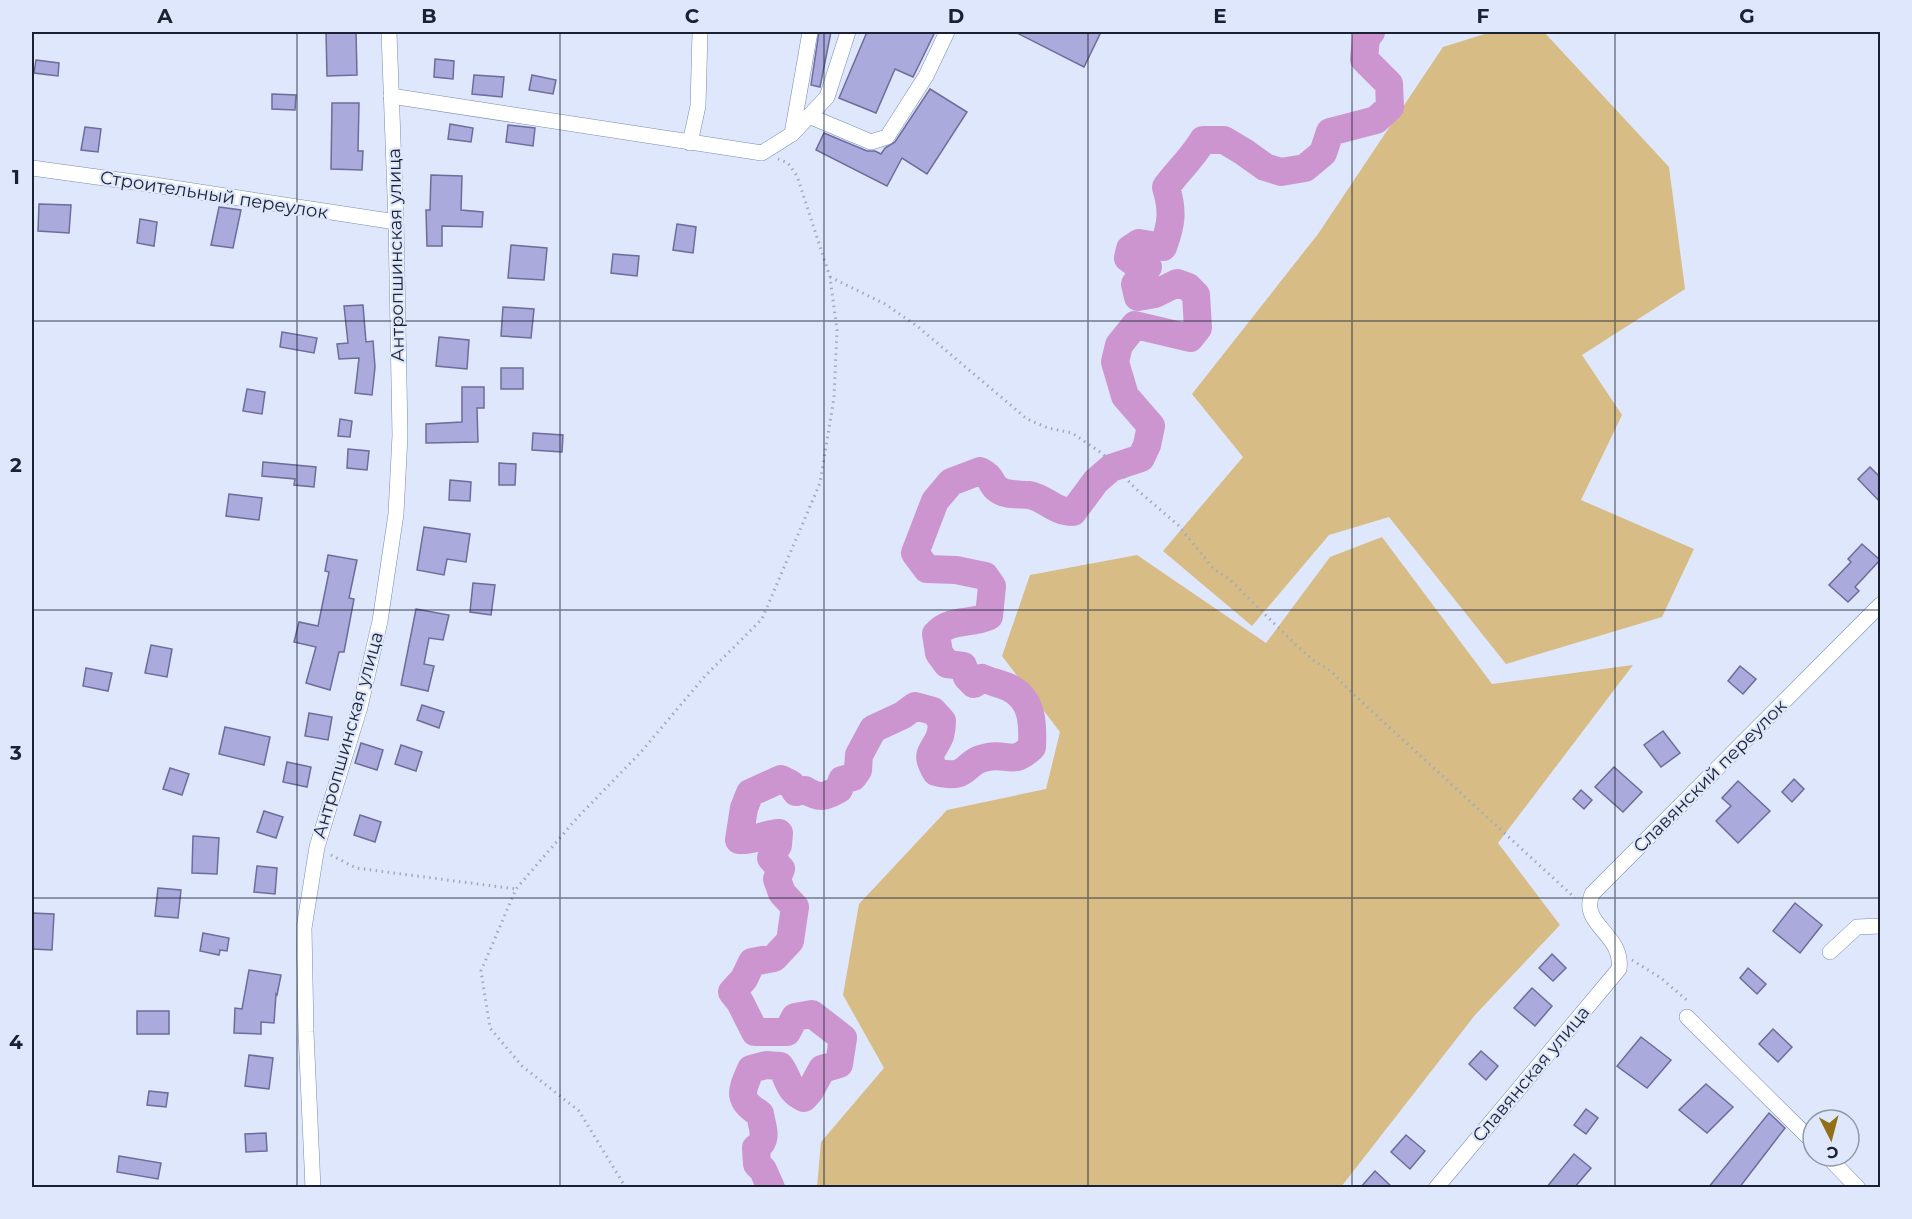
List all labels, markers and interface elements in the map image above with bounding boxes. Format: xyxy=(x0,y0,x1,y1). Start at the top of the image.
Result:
text: A xyxy=(156,4,173,28)
text: B xyxy=(421,4,437,28)
text: C xyxy=(685,4,700,28)
text: D xyxy=(948,4,964,28)
text: E xyxy=(1213,4,1227,28)
text: F xyxy=(1477,4,1490,28)
text: G xyxy=(1739,4,1755,28)
street label: Антропшинская улица xyxy=(383,148,409,362)
text: 1 xyxy=(12,165,20,189)
street label: Строительный переулок xyxy=(98,166,330,224)
text: 2 xyxy=(10,453,22,477)
street label: Антропшинская улица xyxy=(308,629,388,841)
street label: Славянский переулок xyxy=(1629,694,1792,857)
text: 3 xyxy=(9,741,22,765)
street label: Славянская улица xyxy=(1468,1001,1594,1147)
text: 4 xyxy=(9,1030,23,1054)
north arrow xyxy=(1801,1108,1861,1168)
text: С xyxy=(1825,1142,1839,1163)

